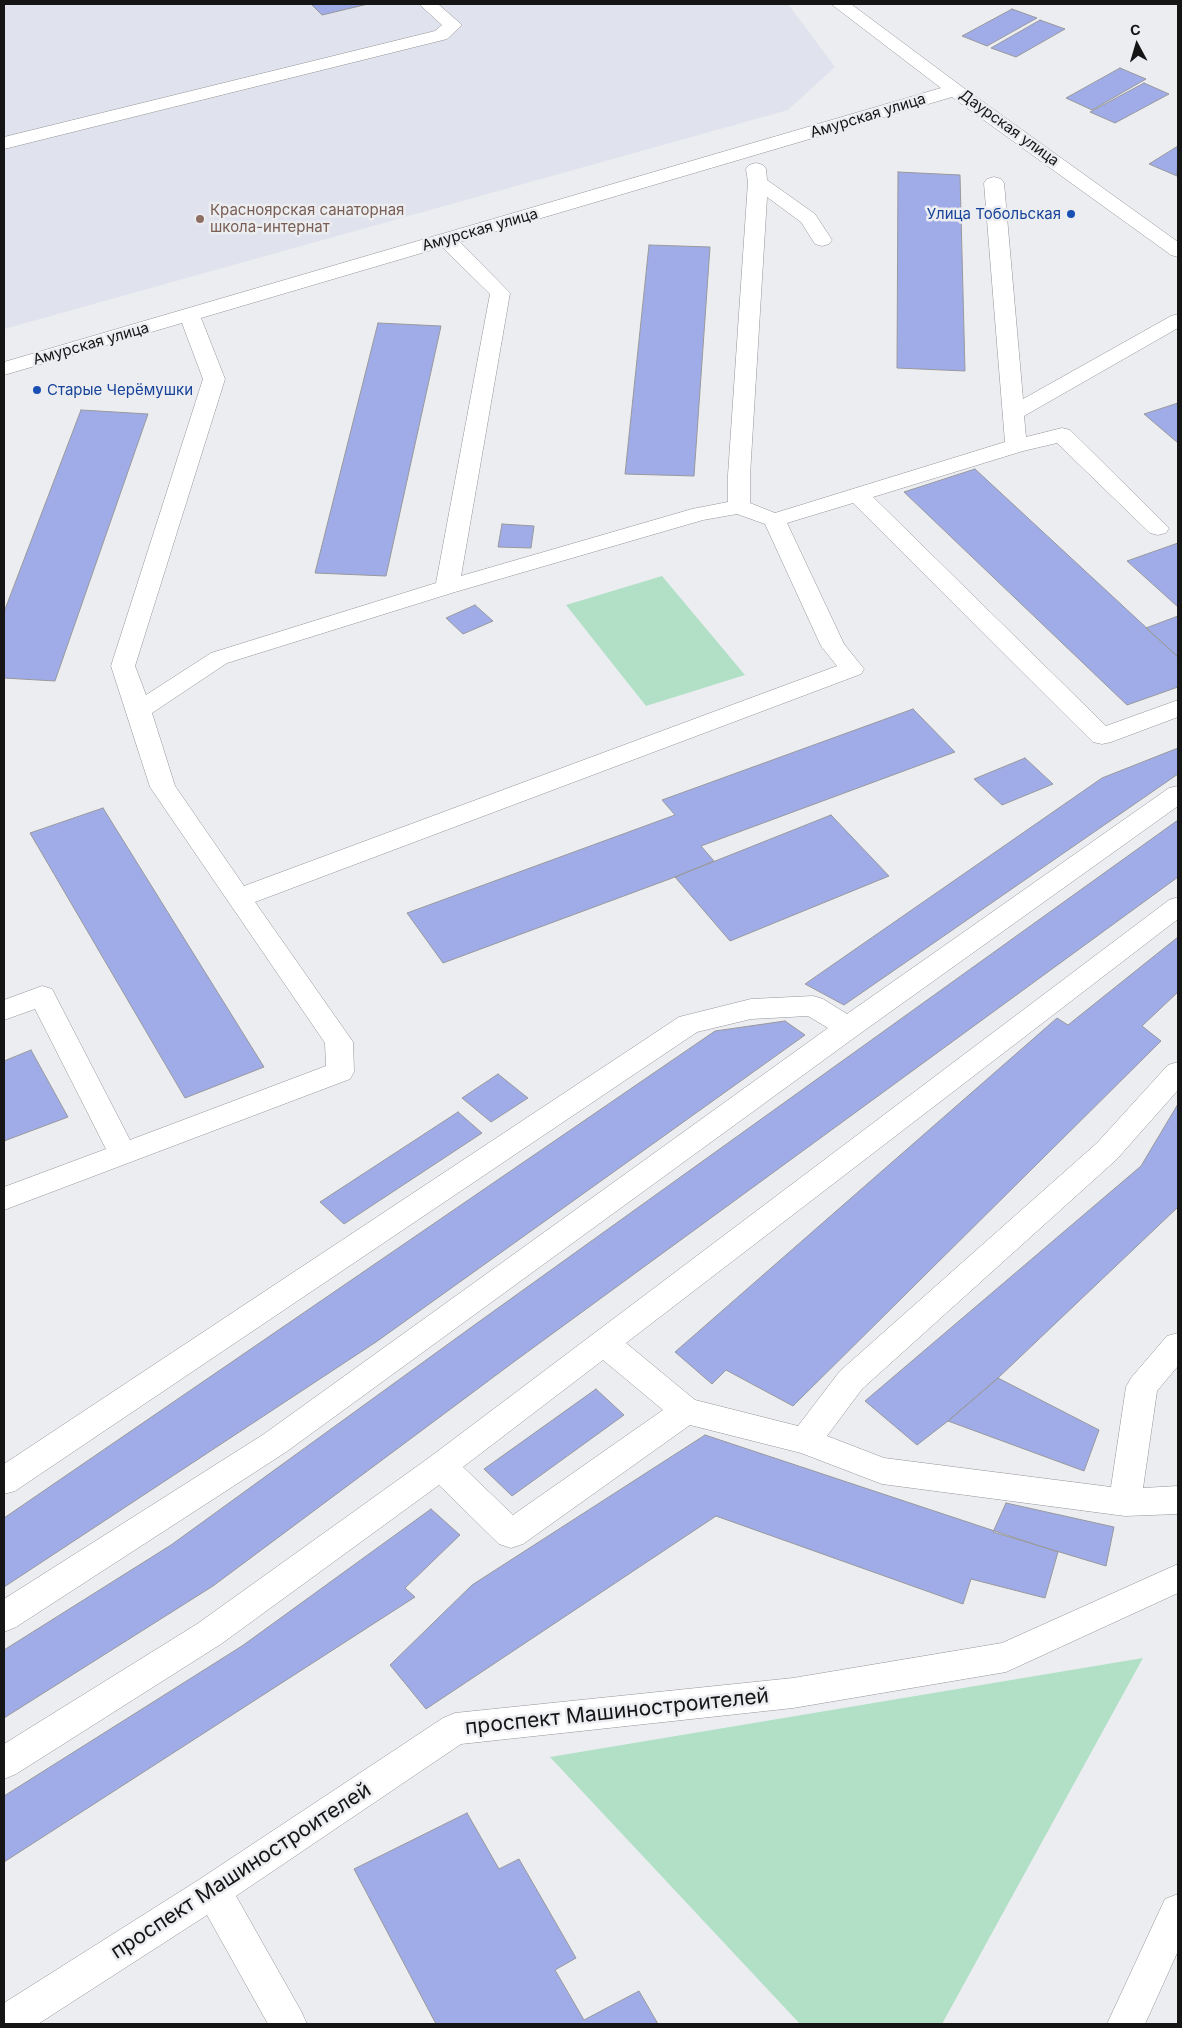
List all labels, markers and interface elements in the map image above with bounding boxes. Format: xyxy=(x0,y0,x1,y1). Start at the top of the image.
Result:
north arrow xyxy=(1112,20,1162,70)
text: С xyxy=(1129,21,1141,39)
street label: Даурская улица xyxy=(956,86,1062,170)
street label: Амурская улица xyxy=(808,90,928,142)
place label: Красноярская санаторная школа-интернат xyxy=(210,201,404,236)
street label: Амурская улица xyxy=(420,205,540,255)
place label: Улица Тобольская xyxy=(927,205,1061,223)
marker: Улица Тобольская xyxy=(1065,208,1077,220)
marker: Красноярская санаторная школа-интернат xyxy=(194,213,206,225)
street label: Амурская улица xyxy=(31,319,151,369)
place label: Старые Черёмушки xyxy=(47,381,193,399)
marker: Старые Черёмушки xyxy=(31,384,43,396)
street label: проспект Машиностроителей xyxy=(464,1684,770,1740)
street label: проспект Машиностроителей xyxy=(106,1777,376,1965)

